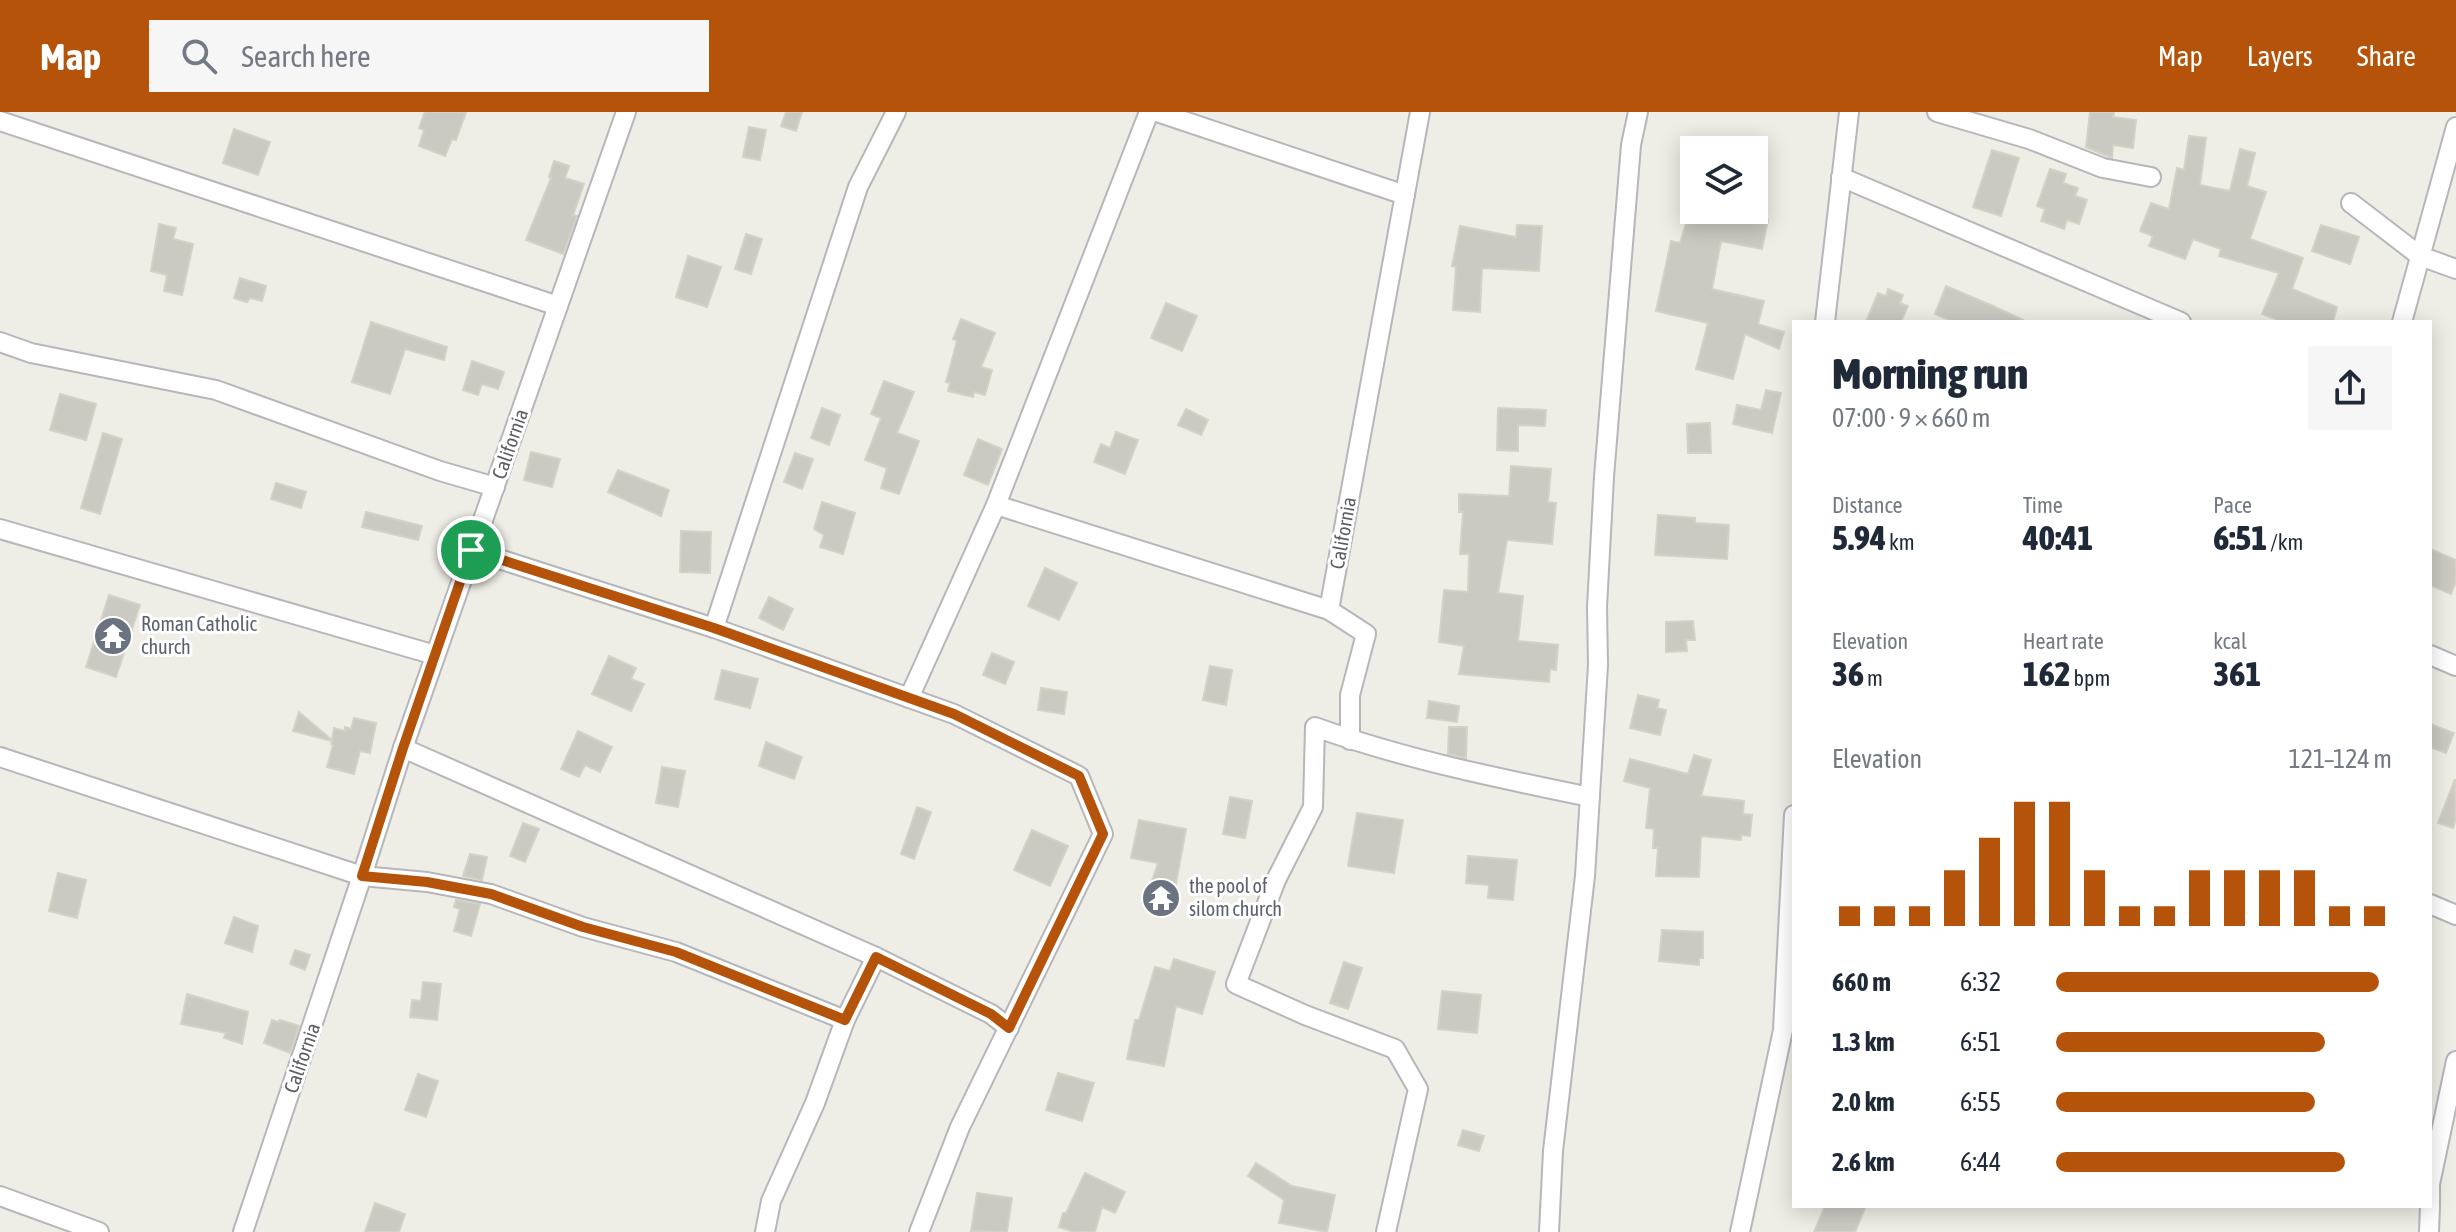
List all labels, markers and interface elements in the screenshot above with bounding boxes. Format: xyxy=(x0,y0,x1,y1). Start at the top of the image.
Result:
search box xyxy=(149,20,709,92)
icon: search xyxy=(177,34,221,78)
text: Map xyxy=(40,35,101,78)
text: Search here xyxy=(241,39,371,73)
text: Map xyxy=(2158,40,2203,72)
text: Layers xyxy=(2247,40,2313,72)
text: Share xyxy=(2357,40,2416,72)
map controls xyxy=(1680,136,1768,224)
button: layers xyxy=(1680,136,1768,224)
button: share xyxy=(2308,346,2392,430)
text: Morning run xyxy=(1832,348,2028,398)
text: 07:00 · 9 × 660 m xyxy=(1832,403,1991,433)
street label: California xyxy=(487,406,532,482)
text: Distance xyxy=(1832,492,1903,518)
text: Time xyxy=(2023,492,2063,518)
text: Pace xyxy=(2213,492,2252,518)
street label: California xyxy=(1325,495,1360,571)
pin xyxy=(437,516,505,584)
text: 5.94 xyxy=(1832,518,1886,557)
text: 40:41 xyxy=(2023,518,2093,557)
text: 6:51 xyxy=(2213,518,2267,557)
icon: arrive xyxy=(449,528,493,572)
text: km xyxy=(1886,529,1915,555)
text: /km xyxy=(2267,529,2303,555)
place label: Roman Catholic church xyxy=(141,612,258,658)
temple icon: Roman Catholic church xyxy=(92,615,134,657)
text: Elevation xyxy=(1832,628,1908,654)
text: Heart rate xyxy=(2023,628,2104,654)
text: kcal xyxy=(2213,628,2247,654)
text: 36 xyxy=(1832,654,1864,693)
text: 162 xyxy=(2023,654,2071,693)
text: 361 xyxy=(2213,654,2261,693)
text: m xyxy=(1864,665,1883,691)
text: bpm xyxy=(2071,665,2110,691)
text: Elevation xyxy=(1832,744,1922,774)
text: 121–124 m xyxy=(2289,744,2392,774)
place label: the pool of silom church xyxy=(1189,874,1282,920)
temple icon: the pool of silom church xyxy=(1140,877,1182,919)
text: 660 m xyxy=(1832,967,1891,997)
text: 6:32 xyxy=(1960,967,2001,997)
street label: California xyxy=(279,1020,324,1096)
text: 1.3 km xyxy=(1832,1027,1895,1057)
text: 6:51 xyxy=(1960,1027,2001,1057)
text: 2.0 km xyxy=(1832,1087,1895,1117)
text: 6:55 xyxy=(1960,1087,2001,1117)
text: 2.6 km xyxy=(1832,1147,1895,1177)
text: 6:44 xyxy=(1960,1147,2001,1177)

